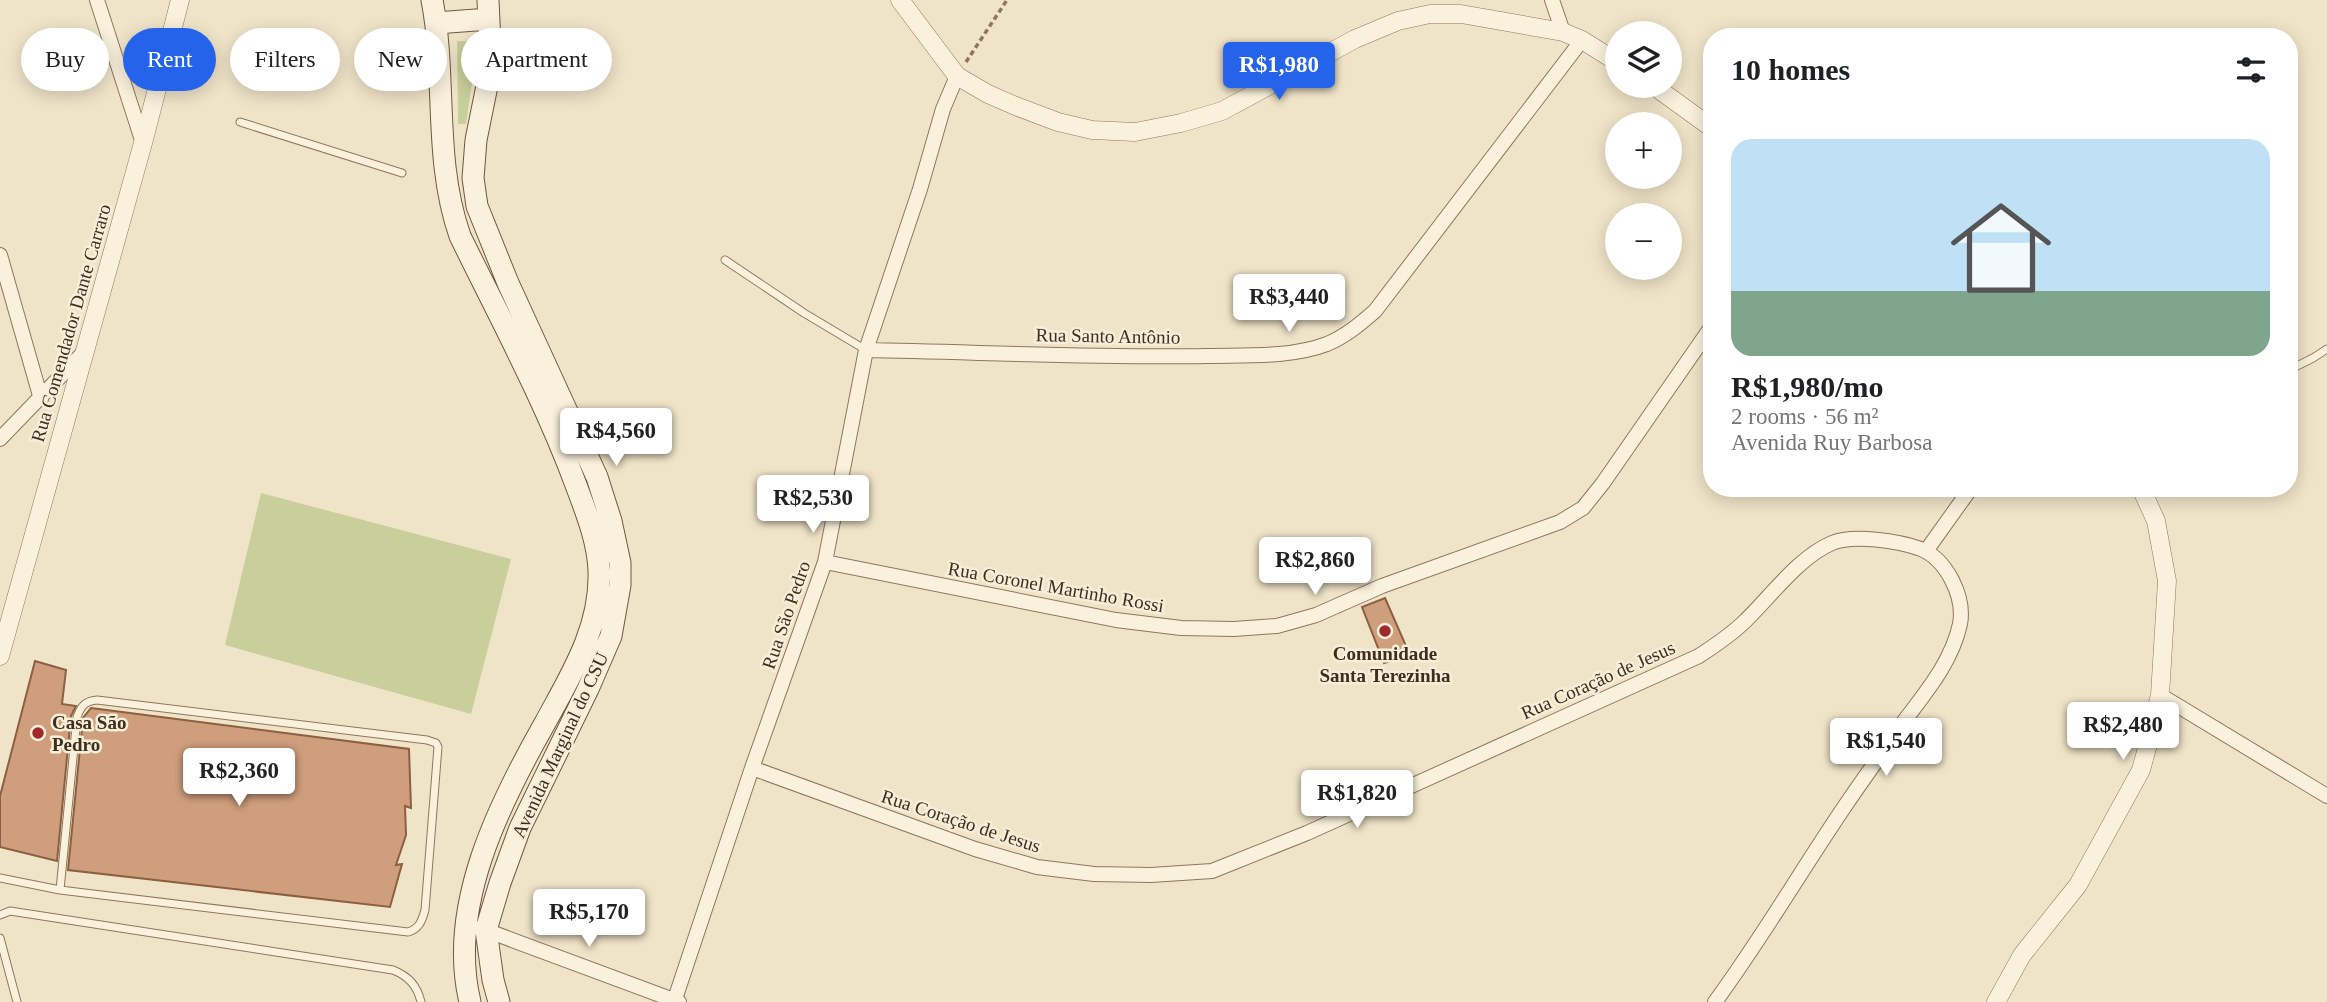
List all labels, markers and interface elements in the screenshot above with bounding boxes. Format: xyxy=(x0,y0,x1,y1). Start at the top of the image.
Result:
map controls xyxy=(1605,21,1682,280)
button: layers xyxy=(1605,21,1682,98)
chip: Buy xyxy=(21,28,109,91)
chip: Rent xyxy=(123,28,216,91)
chip: Filters xyxy=(230,28,340,91)
chip: New xyxy=(354,28,447,91)
chip: Apartment xyxy=(461,28,612,91)
pin: R$1,980 xyxy=(1214,42,1344,102)
icon: filters xyxy=(2232,51,2270,89)
text: R$1,980 xyxy=(1239,52,1319,77)
text: 10 homes xyxy=(1731,53,1850,86)
button: + xyxy=(1605,112,1682,189)
icon: home xyxy=(1938,185,2064,311)
street label: Rua Comendador Dante Carraro xyxy=(27,202,115,444)
button: − xyxy=(1605,203,1682,280)
pin: R$3,440 xyxy=(1224,274,1354,334)
text: R$3,440 xyxy=(1249,284,1329,309)
street label: Rua Santo Antônio xyxy=(1036,324,1180,348)
text: R$1,980/mo xyxy=(1731,370,1884,403)
text: 2 rooms · 56 m² xyxy=(1731,404,1878,429)
pin: R$4,560 xyxy=(551,408,681,468)
text: R$4,560 xyxy=(576,418,656,443)
text: Avenida Ruy Barbosa xyxy=(1731,430,1932,455)
pin: R$2,530 xyxy=(748,476,878,535)
text: R$2,530 xyxy=(773,485,853,510)
pin: R$2,860 xyxy=(1250,538,1380,597)
text: R$2,860 xyxy=(1275,547,1355,572)
street label: Rua São Pedro xyxy=(758,558,814,672)
street label: Rua Coronel Martinho Rossi xyxy=(946,558,1166,616)
marker: Comunidade Santa Terezinha xyxy=(1377,623,1393,639)
street label: Rua Coração de Jesus xyxy=(1518,637,1678,723)
place label: Comunidade Santa Terezinha xyxy=(1319,643,1451,686)
street label: Avenida Marginal do CSU xyxy=(508,649,612,841)
pin: R$2,480 xyxy=(2058,702,2188,762)
place label: Casa São Pedro xyxy=(52,712,126,755)
text: R$2,480 xyxy=(2083,712,2163,737)
pin: R$1,540 xyxy=(1821,718,1951,778)
marker: Casa São Pedro xyxy=(30,725,46,741)
text: R$1,540 xyxy=(1846,728,1926,753)
pin: R$2,360 xyxy=(174,748,304,808)
text: R$2,360 xyxy=(199,758,279,783)
pin: R$1,820 xyxy=(1292,770,1422,830)
text: R$1,820 xyxy=(1317,780,1397,805)
street label: Rua Coração de Jesus xyxy=(879,785,1043,857)
pin: R$5,170 xyxy=(524,890,654,949)
text: R$5,170 xyxy=(549,899,629,924)

